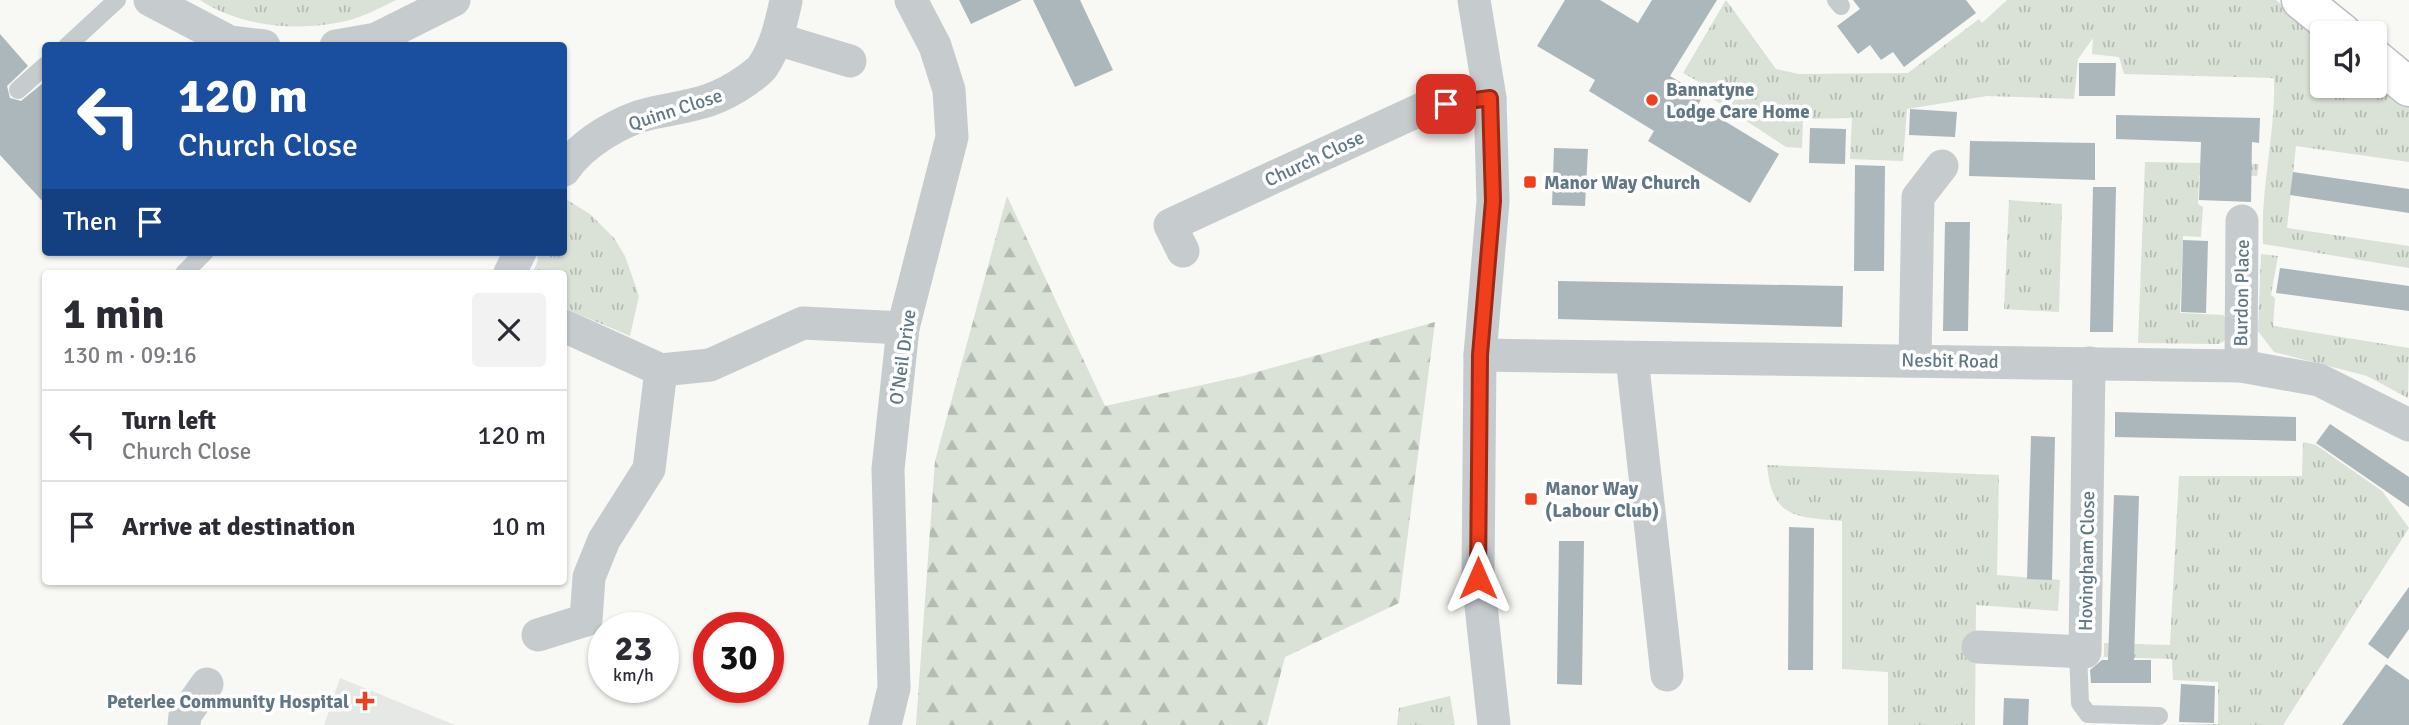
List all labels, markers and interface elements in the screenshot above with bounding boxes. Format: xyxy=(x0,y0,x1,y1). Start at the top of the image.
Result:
map controls xyxy=(2310,21,2387,98)
button: sound xyxy=(2310,21,2387,98)
text: 120 m xyxy=(178,66,308,126)
icon: left xyxy=(63,70,154,161)
pin xyxy=(1416,74,1476,134)
place label: Bannatyne Lodge Care Home xyxy=(1666,78,1810,124)
street label: Quinn Close xyxy=(625,84,725,136)
icon: arrive xyxy=(1427,85,1465,123)
marker: Bannatyne Lodge Care Home xyxy=(1644,92,1660,108)
street label: Church Close xyxy=(1261,125,1368,192)
text: Church Close xyxy=(178,126,358,165)
place label: Manor Way Church xyxy=(1544,171,1700,195)
marker: Manor Way Church xyxy=(1522,174,1538,190)
icon: arrive xyxy=(131,203,169,241)
text: Then xyxy=(63,206,117,238)
street label: Burdon Place xyxy=(2229,239,2255,347)
text: 1 min xyxy=(63,289,164,340)
button: close xyxy=(472,293,546,367)
street label: O'Neil Drive xyxy=(884,308,922,406)
text: 130 m · 09:16 xyxy=(63,341,197,370)
street label: Nesbit Road xyxy=(1901,348,1999,374)
text: Turn left xyxy=(122,405,216,437)
icon: left xyxy=(63,417,101,455)
text: 120 m xyxy=(477,420,546,452)
text: Church Close xyxy=(122,437,251,466)
place label: Manor Way (Labour Club) xyxy=(1545,477,1659,523)
marker: Manor Way (Labour Club) xyxy=(1523,491,1539,507)
street label: Hovingham Close xyxy=(2074,491,2100,631)
icon: arrive xyxy=(63,508,101,546)
text: Arrive at destination xyxy=(122,511,355,543)
text: 10 m xyxy=(491,511,546,543)
position arrow xyxy=(1441,541,1515,615)
speed limit sign: 30 xyxy=(693,612,784,703)
text: 23 xyxy=(615,627,652,670)
text: km/h xyxy=(613,664,654,686)
place label: Peterlee Community Hospital xyxy=(107,690,349,714)
marker: Peterlee Community Hospital xyxy=(355,691,375,711)

